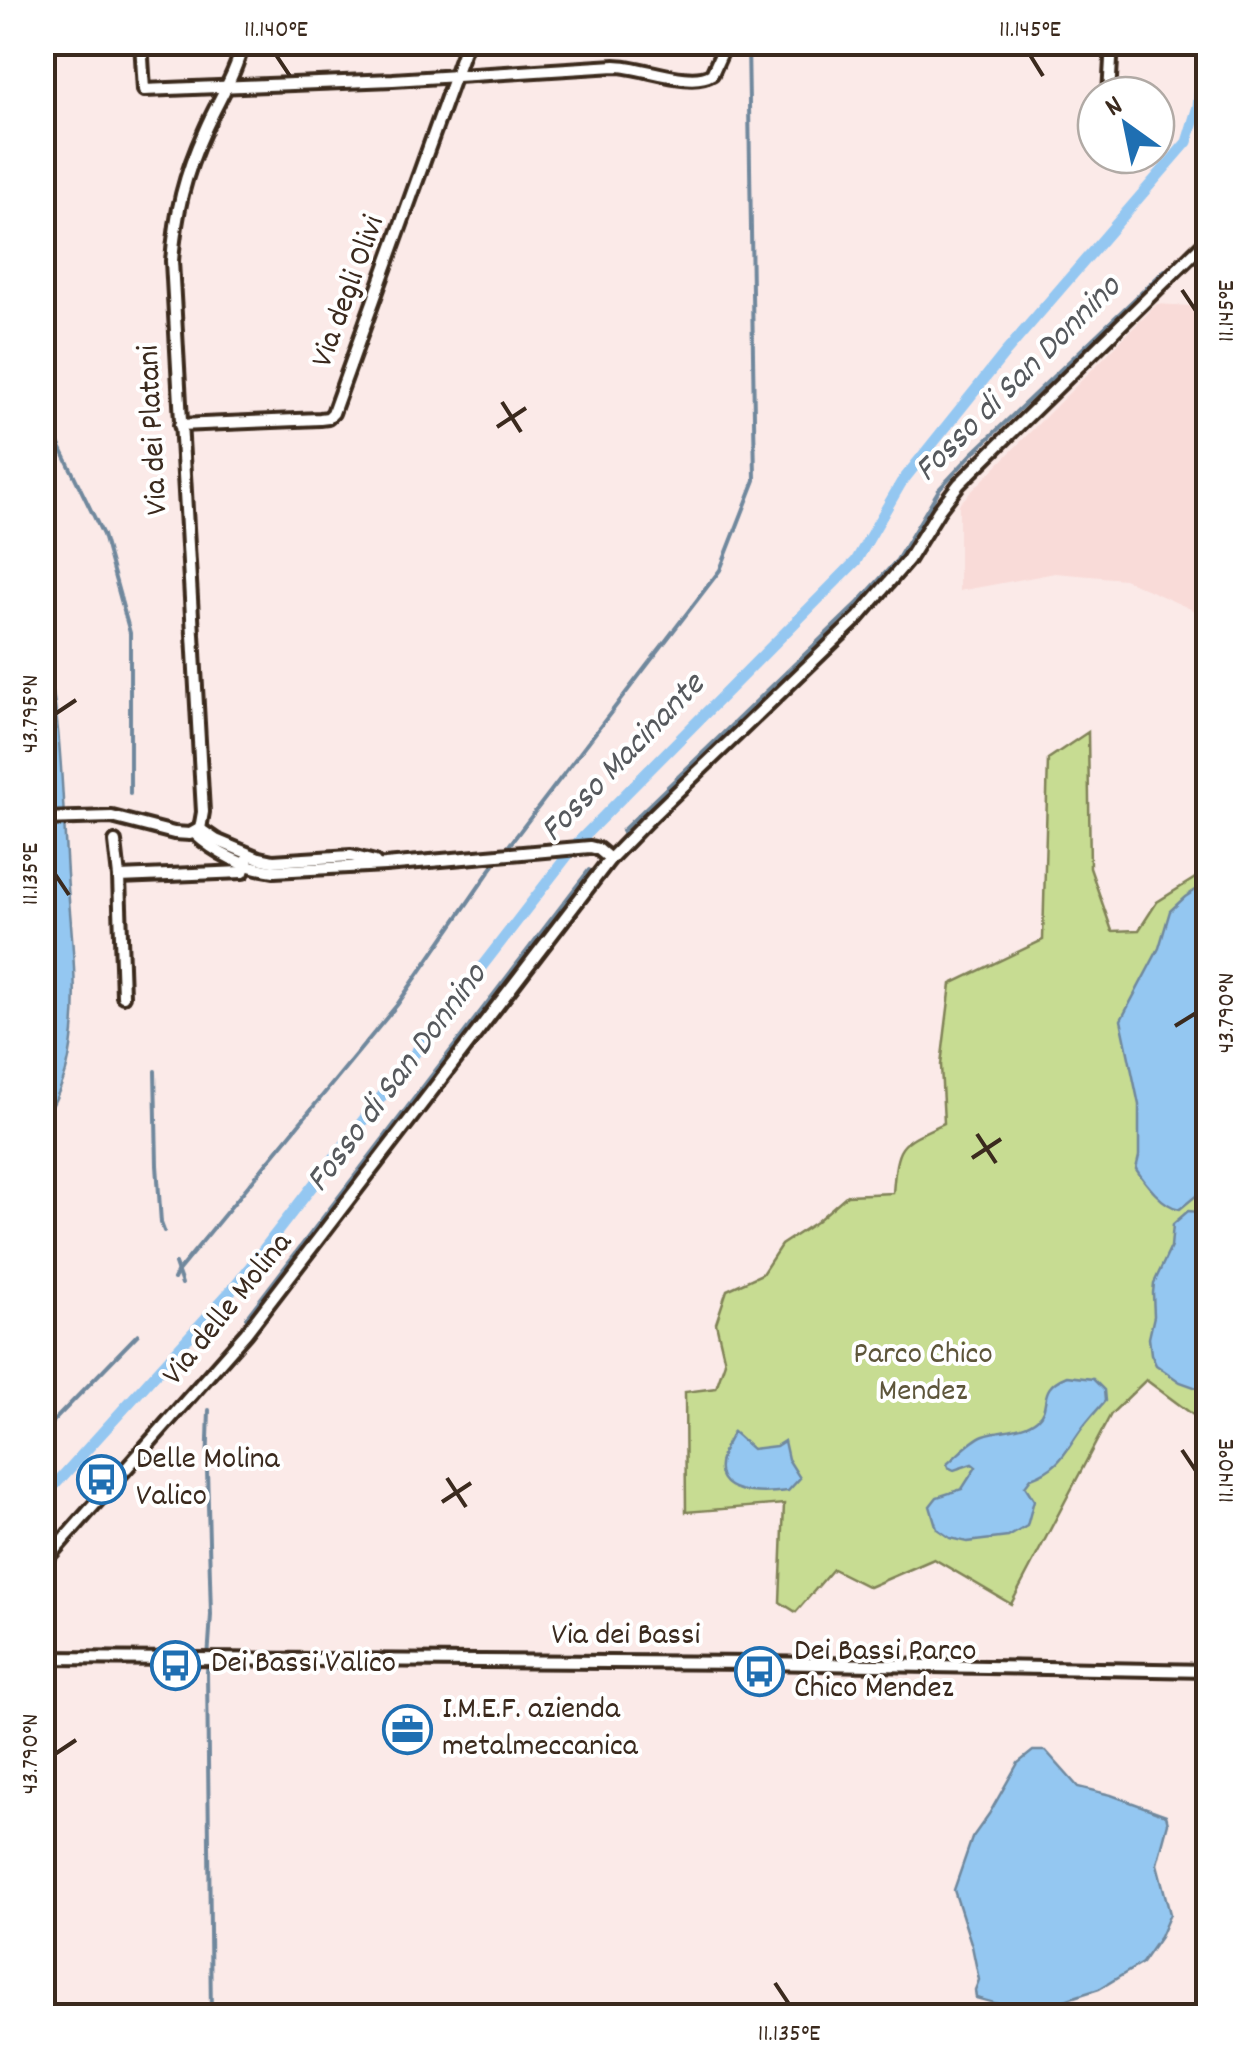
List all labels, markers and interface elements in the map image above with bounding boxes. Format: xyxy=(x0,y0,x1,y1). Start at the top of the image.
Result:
text: 11.140°E xyxy=(244,13,309,49)
text: 11.145°E xyxy=(999,13,1062,49)
north arrow xyxy=(1076,75,1176,175)
text: N xyxy=(1098,88,1132,129)
street label: Via degli Olivi xyxy=(301,210,399,374)
water label: Fosso di San Donnino xyxy=(904,264,1135,495)
text: 11.145°E xyxy=(1210,279,1246,342)
street label: Via dei Platani xyxy=(128,344,182,516)
water label: Fosso Macinante xyxy=(530,662,719,855)
text: 43.795°N xyxy=(14,675,50,753)
text: 11.135°E xyxy=(14,842,50,905)
water label: Fosso di San Donnino xyxy=(295,953,502,1204)
text: 43.790°N xyxy=(1210,973,1246,1053)
street label: Via delle Molina xyxy=(153,1223,306,1397)
park label: Parco Chico Mendez xyxy=(853,1333,993,1416)
place label: Delle Molina Valico xyxy=(136,1438,280,1521)
text: 11.140°E xyxy=(1210,1438,1246,1503)
bus stop icon: Delle Molina Valico xyxy=(75,1453,127,1505)
street label: Via dei Bassi xyxy=(552,1614,701,1660)
place label: Dei Bassi Parco Chico Mendez xyxy=(794,1630,977,1713)
bus stop icon: Dei Bassi Valico xyxy=(150,1639,202,1691)
place label: Dei Bassi Valico xyxy=(211,1642,396,1688)
bus stop icon: Dei Bassi Parco Chico Mendez xyxy=(733,1645,785,1697)
place label: I.M.E.F. azienda metalmeccanica xyxy=(442,1688,639,1771)
office icon: I.M.E.F. azienda metalmeccanica xyxy=(381,1703,433,1755)
text: 43.790°N xyxy=(14,1714,50,1794)
text: 11.135°E xyxy=(758,2017,821,2053)

